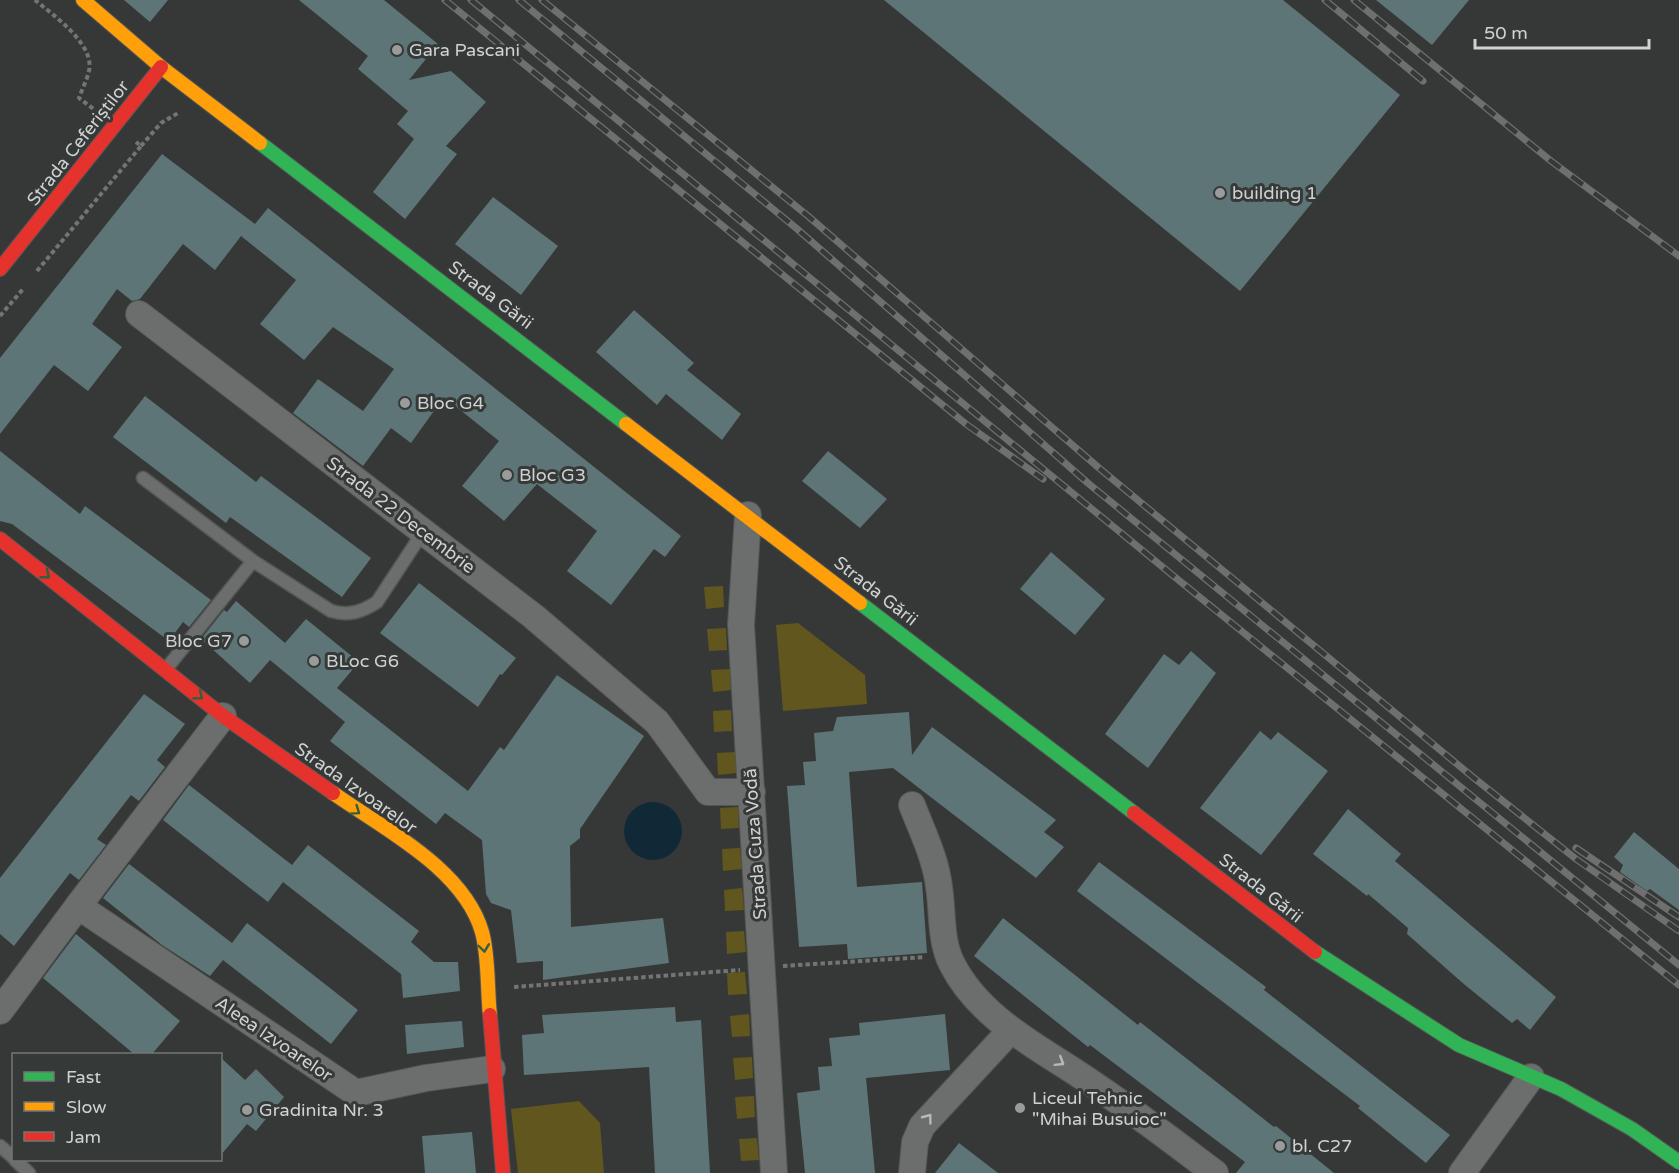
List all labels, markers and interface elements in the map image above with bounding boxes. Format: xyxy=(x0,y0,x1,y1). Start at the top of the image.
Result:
scale bar xyxy=(1475,12,1649,50)
text: 50 m xyxy=(1484,22,1528,44)
place label: Gara Pascani xyxy=(409,39,520,61)
marker: Gara Pascani xyxy=(390,43,404,57)
street label: Strada Ceferiștilor xyxy=(22,76,134,210)
place label: building 1 xyxy=(1232,182,1317,204)
marker: building 1 xyxy=(1213,186,1227,200)
street label: Strada Gării xyxy=(444,256,538,334)
place label: Bloc G4 xyxy=(417,392,484,414)
marker: Bloc G4 xyxy=(398,396,412,410)
street label: Strada 22 Decembrie xyxy=(322,452,480,578)
place label: Bloc G3 xyxy=(519,464,586,486)
marker: Bloc G3 xyxy=(500,468,514,482)
street label: Strada Gării xyxy=(830,551,922,631)
one-way arrow xyxy=(39,567,50,578)
place label: Bloc G7 xyxy=(165,630,232,652)
marker: Bloc G7 xyxy=(237,634,251,648)
place label: BLoc G6 xyxy=(326,650,399,672)
marker: BLoc G6 xyxy=(307,654,321,668)
one-way arrow xyxy=(192,688,203,699)
street label: Strada Izvoarelor xyxy=(291,738,422,838)
street label: Strada Cuza Vodă xyxy=(739,768,771,920)
one-way arrow xyxy=(350,804,361,815)
street label: Strada Gării xyxy=(1215,848,1307,928)
one-way arrow xyxy=(478,943,490,952)
street label: Aleea Izvoarelor xyxy=(211,992,337,1086)
legend xyxy=(12,1053,222,1161)
one-way arrow xyxy=(1053,1055,1064,1066)
text: Fast xyxy=(66,1066,101,1088)
place label: Liceul Tehnic "Mihai Busuioc" xyxy=(1032,1087,1167,1130)
text: Slow xyxy=(66,1096,107,1118)
place label: Gradinita Nr. 3 xyxy=(259,1099,384,1121)
marker: Liceul Tehnic "Mihai Busuioc" xyxy=(1013,1101,1027,1115)
marker: Gradinita Nr. 3 xyxy=(240,1103,254,1117)
one-way arrow xyxy=(920,1114,931,1125)
text: Jam xyxy=(66,1126,101,1148)
place label: bl. C27 xyxy=(1292,1135,1352,1157)
marker: bl. C27 xyxy=(1273,1139,1287,1153)

